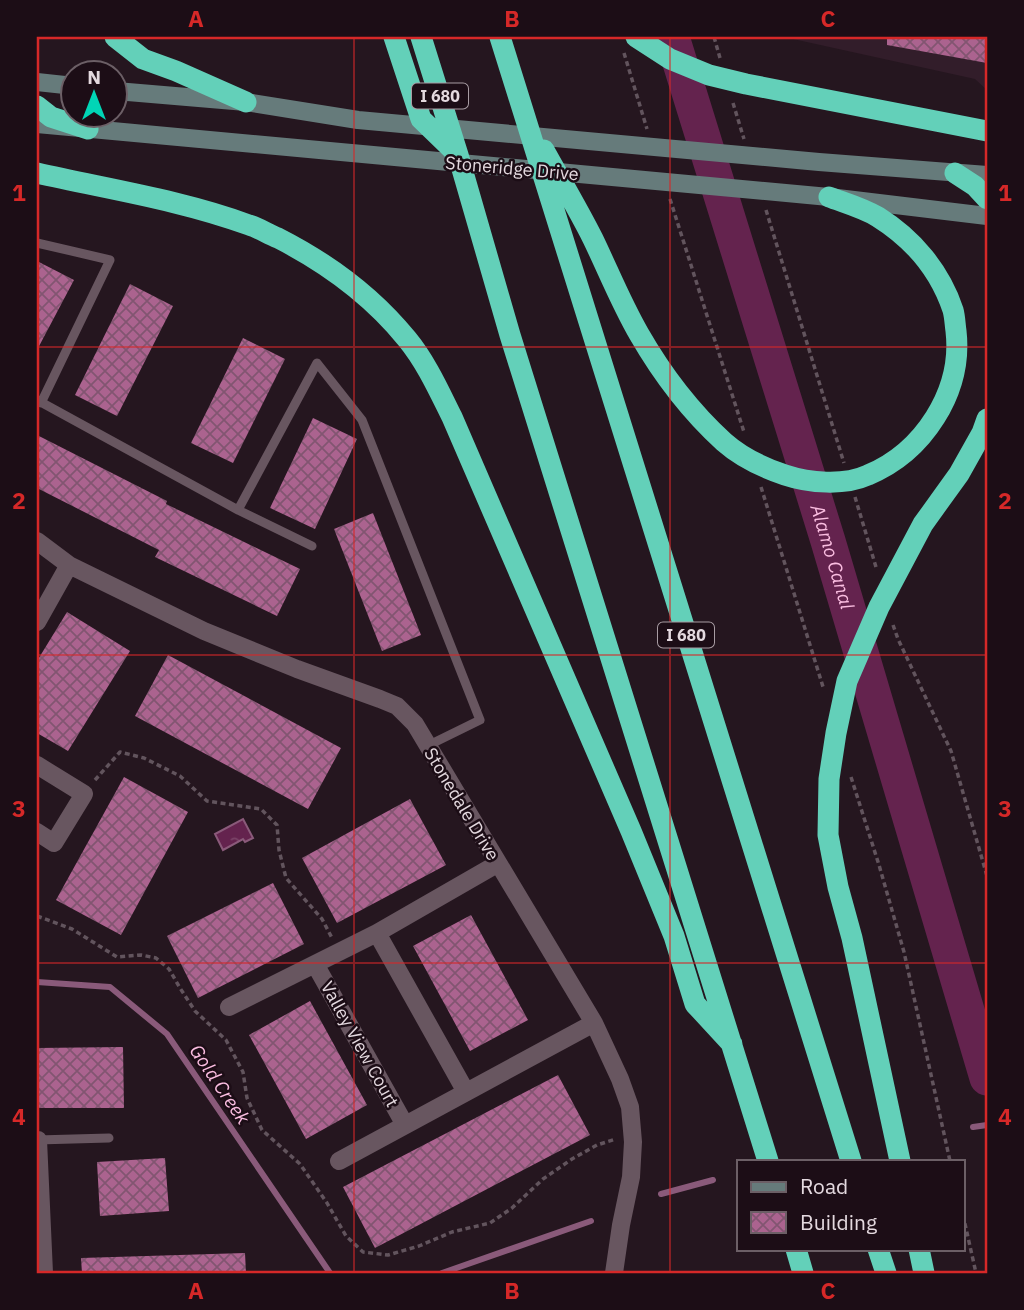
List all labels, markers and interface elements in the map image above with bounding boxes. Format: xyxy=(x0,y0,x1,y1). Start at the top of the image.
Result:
text: A xyxy=(188,3,204,33)
text: B xyxy=(504,3,520,33)
text: C xyxy=(821,3,836,33)
north arrow xyxy=(60,60,130,130)
text: N xyxy=(87,65,101,89)
road number: I 680 xyxy=(412,83,468,108)
street label: Stoneridge Drive xyxy=(444,151,580,185)
text: 1 xyxy=(12,177,26,207)
text: 1 xyxy=(998,177,1012,207)
text: 2 xyxy=(12,485,26,515)
text: 2 xyxy=(998,485,1012,515)
water label: Alamo Canal xyxy=(805,500,860,612)
road number: I 680 xyxy=(658,622,714,648)
street label: Stonedale Drive xyxy=(419,743,505,865)
text: 3 xyxy=(12,793,26,823)
text: 3 xyxy=(998,793,1012,823)
street label: Valley View Court xyxy=(316,977,404,1111)
water label: Gold Creek xyxy=(185,1040,256,1129)
text: 4 xyxy=(12,1101,26,1131)
text: 4 xyxy=(998,1101,1012,1131)
legend xyxy=(737,1160,964,1250)
text: Road xyxy=(800,1172,848,1200)
text: Building xyxy=(800,1208,877,1236)
text: A xyxy=(188,1275,204,1305)
text: B xyxy=(504,1275,520,1305)
text: C xyxy=(821,1275,836,1305)

